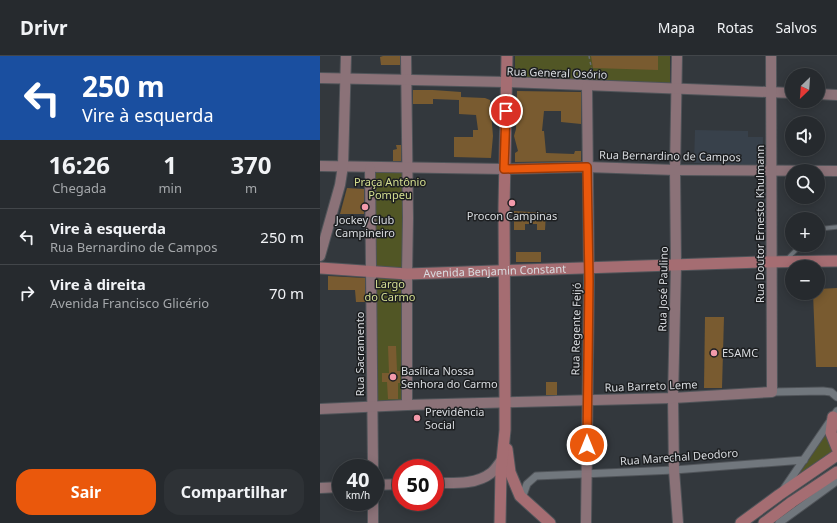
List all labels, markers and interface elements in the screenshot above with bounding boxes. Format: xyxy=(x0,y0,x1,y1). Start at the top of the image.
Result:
text: Drivr xyxy=(20,15,67,41)
text: Mapa xyxy=(658,18,695,37)
text: Rotas xyxy=(717,18,754,37)
text: Salvos xyxy=(776,18,817,37)
street label: Rua General Osório xyxy=(506,63,608,82)
text: 250 m xyxy=(82,67,165,105)
north arrow xyxy=(785,68,825,108)
map controls xyxy=(785,68,825,300)
icon: left xyxy=(16,72,68,124)
pin xyxy=(489,94,523,128)
icon: arrive xyxy=(495,100,517,122)
text: Vire à esquerda xyxy=(82,103,214,127)
button: sound xyxy=(785,116,825,156)
street label: Rua Doutor Ernesto Khulmann xyxy=(752,145,767,303)
street label: Rua Bernardino de Campos xyxy=(599,147,741,164)
text: 16:26 xyxy=(48,148,110,181)
text: 1 xyxy=(163,148,177,181)
text: 370 xyxy=(230,148,272,181)
button: search xyxy=(785,164,825,204)
park label: Praça Antônio Pompeu xyxy=(354,174,426,202)
text: Chegada xyxy=(52,179,106,197)
text: min xyxy=(158,179,182,197)
text: m xyxy=(245,179,257,197)
marker: Procon Campinas xyxy=(507,198,517,208)
marker: Jockey Club Campineiro xyxy=(360,202,370,212)
place label: Procon Campinas xyxy=(467,208,557,223)
place label: Jockey Club Campineiro xyxy=(335,212,395,240)
button: + xyxy=(785,212,825,252)
text: Vire à esquerda xyxy=(50,218,166,238)
icon: left xyxy=(16,226,38,248)
text: 250 m xyxy=(260,227,304,247)
text: Rua Bernardino de Campos xyxy=(50,238,217,256)
street label: Rua José Paulino xyxy=(654,246,671,332)
button: − xyxy=(785,260,825,300)
street label: Avenida Benjamin Constant xyxy=(423,261,566,280)
text: Vire à direita xyxy=(50,274,146,294)
park label: Largo do Carmo xyxy=(365,276,416,304)
icon: right xyxy=(16,282,38,304)
street label: Rua Regente Feijó xyxy=(567,282,584,375)
text: 70 m xyxy=(269,283,304,303)
text: Avenida Francisco Glicério xyxy=(50,294,209,312)
street label: Rua Sacramento xyxy=(352,311,367,396)
place label: ESAMC xyxy=(722,345,758,360)
marker: ESAMC xyxy=(709,348,719,358)
place label: Basílica Nossa Senhora do Carmo xyxy=(401,363,498,391)
marker: Basílica Nossa Senhora do Carmo xyxy=(388,372,398,382)
street label: Rua Barreto Leme xyxy=(604,376,698,395)
place label: Previdência Social xyxy=(425,404,484,432)
marker: Previdência Social xyxy=(412,413,422,423)
position arrow xyxy=(566,424,608,466)
street label: Rua Marechal Deodoro xyxy=(619,445,739,468)
speed limit sign: 50 xyxy=(392,459,444,511)
text: 40 xyxy=(347,466,369,493)
button: Sair xyxy=(16,469,156,515)
button: Compartilhar xyxy=(164,469,304,515)
text: km/h xyxy=(346,488,370,502)

